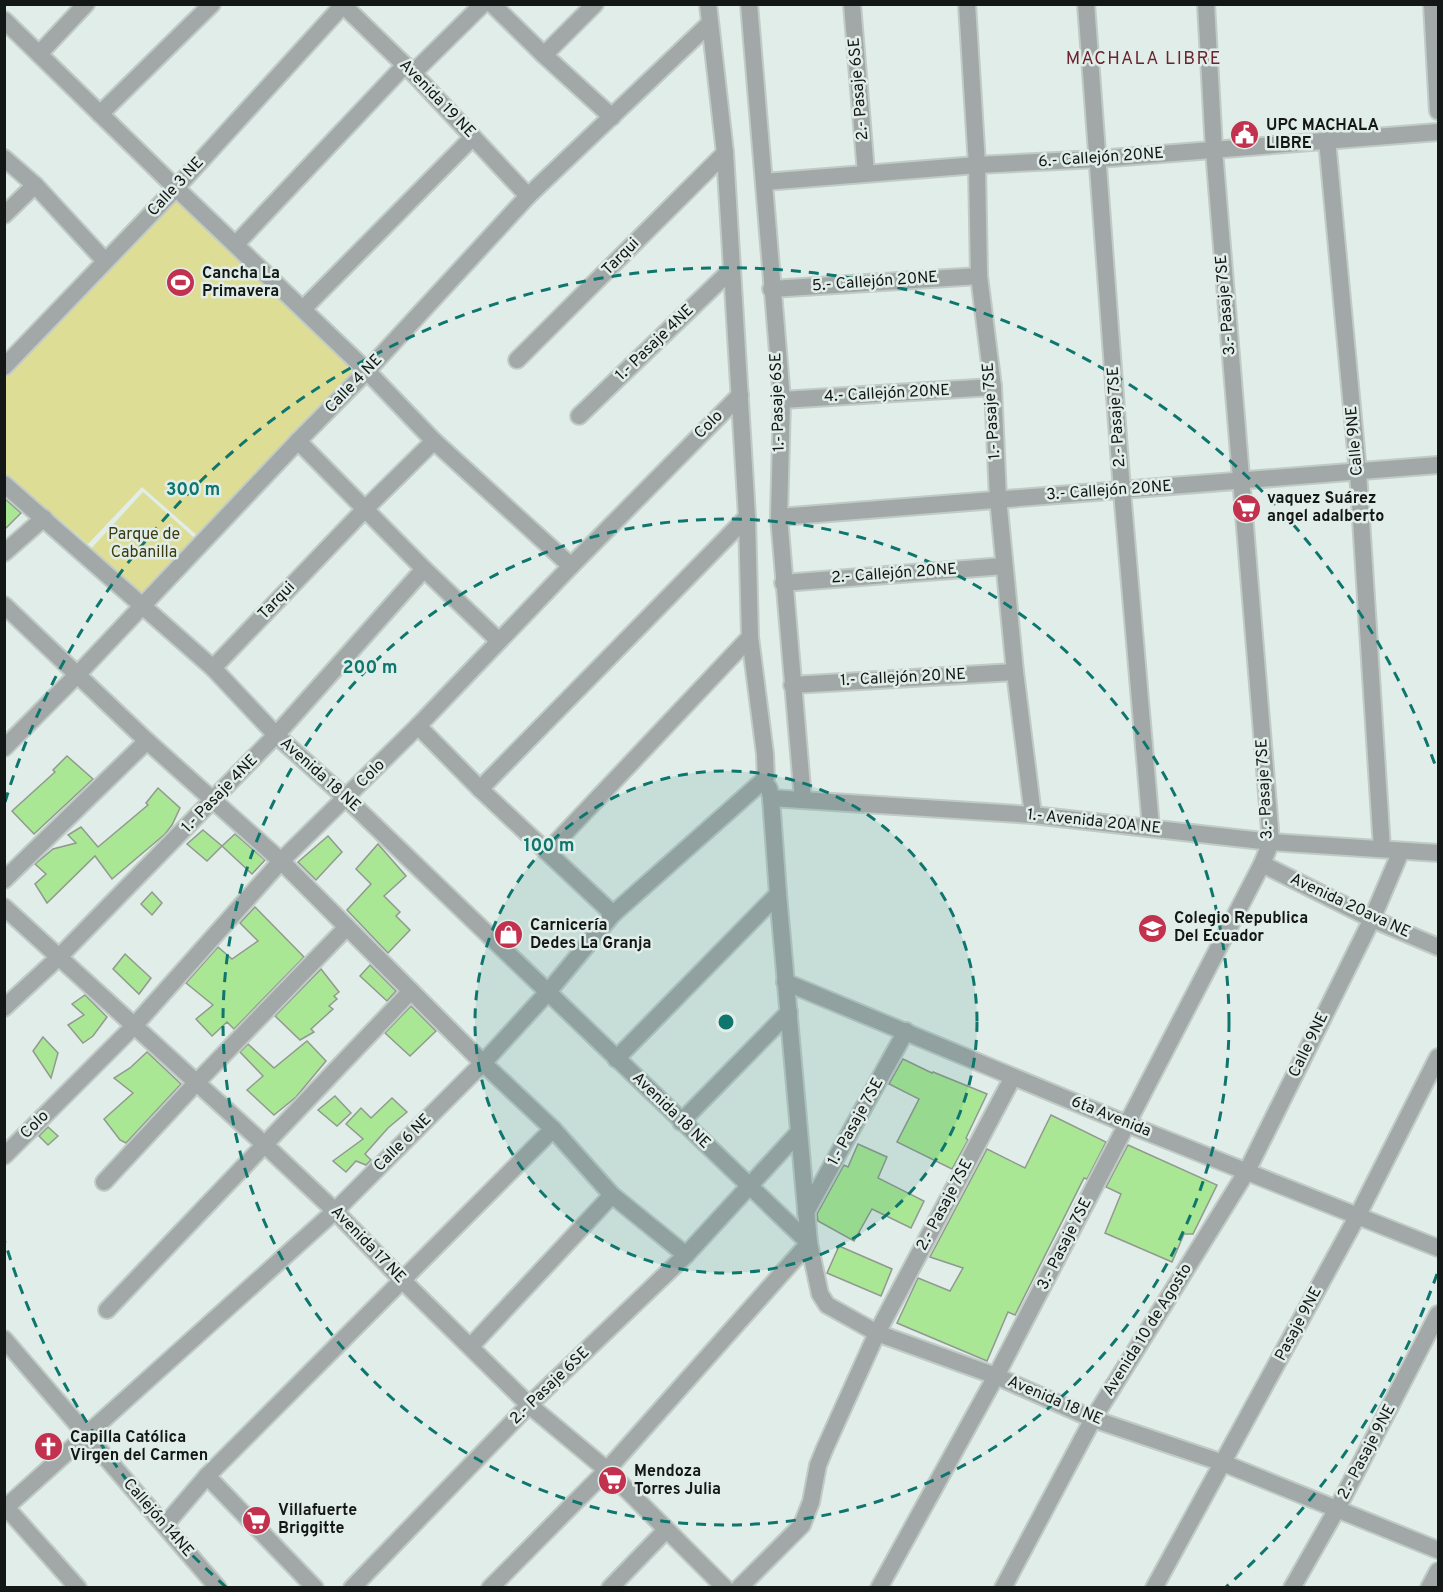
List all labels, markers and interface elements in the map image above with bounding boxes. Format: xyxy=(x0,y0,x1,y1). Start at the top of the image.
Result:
street label: 2.- Pasaje 6SE xyxy=(845,37,873,141)
district label: MACHALA LIBRE xyxy=(1066,48,1222,71)
street label: Avenida 19 NE xyxy=(395,56,479,142)
place label: UPC MACHALA LIBRE xyxy=(1266,116,1379,154)
public building icon: UPC MACHALA LIBRE xyxy=(1229,119,1261,151)
street label: 6.- Callejón 20NE xyxy=(1038,144,1164,172)
street label: Calle 3 NE xyxy=(144,153,208,221)
street label: Tarqui xyxy=(598,234,644,280)
street label: 3.- Pasaje 7SE xyxy=(1212,254,1240,356)
place label: Cancha La Primavera xyxy=(202,264,280,302)
sports icon: Cancha La Primavera xyxy=(165,267,197,299)
street label: 5.- Callejón 20NE xyxy=(811,268,939,296)
street label: 1.- Pasaje 4NE xyxy=(612,301,698,385)
street label: Calle 4 NE xyxy=(321,350,387,418)
street label: 1.- Pasaje 6SE xyxy=(766,352,790,452)
street label: 1.- Pasaje 7SE xyxy=(979,362,1005,460)
street label: 2.- Pasaje 7SE xyxy=(1103,366,1131,468)
street label: 4.- Callejón 20NE xyxy=(824,381,950,407)
street label: Calle 9NE xyxy=(1342,405,1368,477)
street label: Colo xyxy=(690,406,728,444)
street label: 3.- Callejón 20NE xyxy=(1046,477,1172,505)
text: 300 m xyxy=(166,479,220,502)
place label: vaquez Suárez angel adalberto xyxy=(1267,489,1384,527)
supermarket icon: vaquez Suárez angel adalberto xyxy=(1230,492,1262,524)
park label: Parque de Cabanilla xyxy=(108,525,180,563)
street label: 2.- Callejón 20NE xyxy=(830,560,958,588)
street label: Tarqui xyxy=(254,578,300,624)
text: 200 m xyxy=(342,657,398,680)
street label: 1.- Callejón 20 NE xyxy=(840,665,966,691)
street label: Avenida 18 NE xyxy=(276,734,364,816)
street label: 3.- Pasaje 7SE xyxy=(1252,738,1278,840)
street label: 1.- Pasaje 4NE xyxy=(178,751,262,837)
street label: Colo xyxy=(352,755,390,793)
street label: 1.- Avenida 20A NE xyxy=(1026,805,1162,839)
text: 100 m xyxy=(523,835,575,858)
street label: Avenida 20ava NE xyxy=(1287,869,1413,943)
place label: Colegio Republica Del Ecuador xyxy=(1174,909,1308,947)
school or university icon: Colegio Republica Del Ecuador xyxy=(1137,912,1169,944)
place label: Carnicería Dedes La Granja xyxy=(530,916,651,954)
shop icon: Carnicería Dedes La Granja xyxy=(493,919,525,951)
street label: Calle 9NE xyxy=(1285,1009,1333,1081)
centre of rings xyxy=(716,1012,736,1032)
street label: Avenida 18 NE xyxy=(628,1069,714,1153)
street label: 1.- Pasaje 7SE xyxy=(824,1075,888,1169)
street label: 6ta Avenida xyxy=(1068,1092,1154,1142)
street label: Colo xyxy=(16,1106,54,1144)
street label: Calle 6 NE xyxy=(370,1110,436,1176)
street label: 2.- Pasaje 7SE xyxy=(912,1156,978,1254)
street label: 3.- Pasaje 7SE xyxy=(1033,1195,1097,1293)
street label: Avenida 17 NE xyxy=(326,1202,410,1288)
street label: Avenida 10 de Agosto xyxy=(1099,1260,1197,1400)
street label: Pasaje 9NE xyxy=(1271,1283,1327,1365)
street label: 2.- Pasaje 6SE xyxy=(506,1343,594,1429)
street label: Avenida 18 NE xyxy=(1004,1372,1106,1430)
street label: 2.- Pasaje 9NE xyxy=(1334,1401,1400,1503)
place label: Capilla Católica Virgen del Carmen xyxy=(70,1428,208,1466)
church icon: Capilla Católica Virgen del Carmen xyxy=(33,1431,65,1463)
place label: Mendoza Torres Julia xyxy=(634,1462,721,1500)
supermarket icon: Mendoza Torres Julia xyxy=(597,1465,629,1497)
street label: Callejón 14NE xyxy=(118,1474,198,1562)
place label: Villafuerte Briggitte xyxy=(278,1501,357,1539)
supermarket icon: Villafuerte Briggitte xyxy=(241,1504,273,1536)

